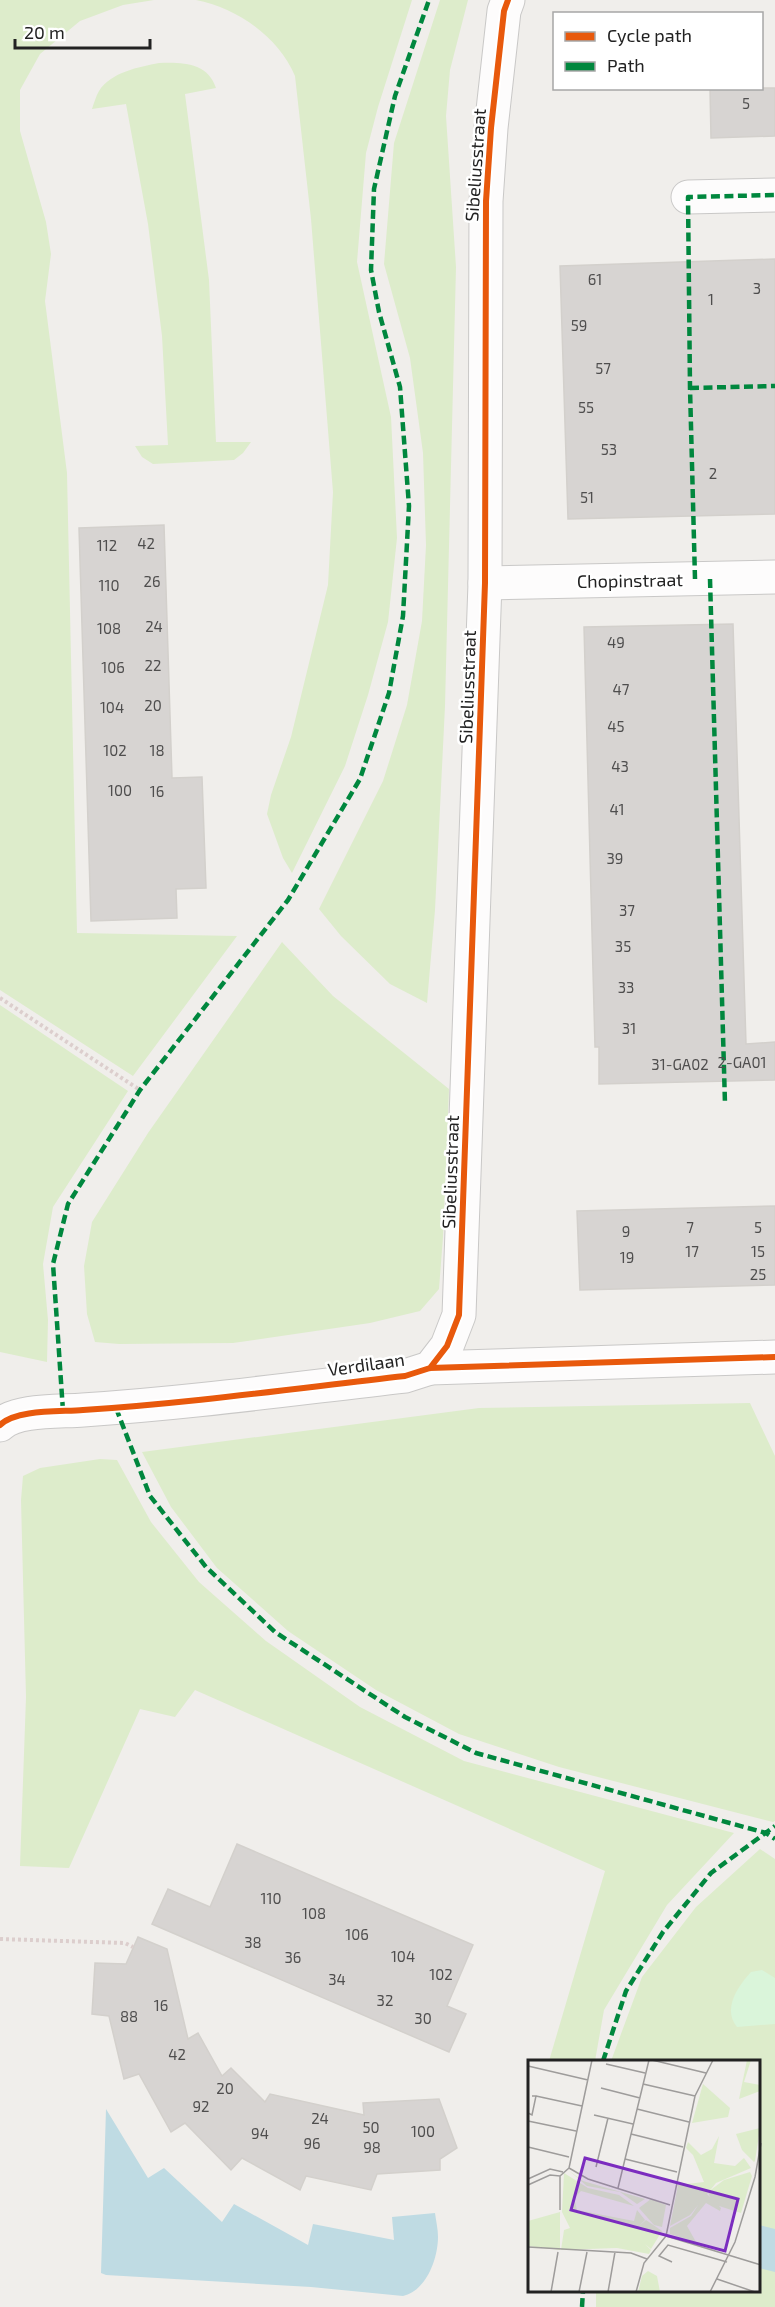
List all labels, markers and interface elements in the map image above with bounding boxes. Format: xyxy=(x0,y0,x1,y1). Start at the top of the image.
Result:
scale bar xyxy=(15,12,150,50)
legend xyxy=(553,12,763,90)
text: 20 m xyxy=(24,21,65,43)
text: Cycle path xyxy=(607,24,692,46)
text: Path xyxy=(607,54,645,76)
house number: 5 xyxy=(742,94,750,112)
street label: Sibeliusstraat xyxy=(460,107,490,222)
house number: 61 xyxy=(588,270,602,288)
house number: 3 xyxy=(753,279,761,297)
house number: 1 xyxy=(708,290,714,308)
house number: 59 xyxy=(571,316,587,334)
house number: 57 xyxy=(595,359,611,377)
house number: 55 xyxy=(578,398,594,416)
house number: 53 xyxy=(601,440,617,458)
house number: 2 xyxy=(709,464,717,482)
house number: 51 xyxy=(580,488,594,506)
house number: 42 xyxy=(137,534,155,552)
house number: 112 xyxy=(97,536,117,554)
street label: Chopinstraat xyxy=(577,568,683,592)
house number: 26 xyxy=(143,572,161,590)
house number: 110 xyxy=(99,576,120,594)
house number: 24 xyxy=(145,617,163,635)
house number: 108 xyxy=(97,619,121,637)
street label: Sibeliusstraat xyxy=(454,630,480,744)
house number: 49 xyxy=(607,633,625,651)
house number: 22 xyxy=(145,656,161,674)
house number: 106 xyxy=(101,658,125,676)
house number: 47 xyxy=(613,680,630,698)
house number: 20 xyxy=(144,696,162,714)
house number: 104 xyxy=(100,698,124,716)
house number: 45 xyxy=(607,717,625,735)
house number: 102 xyxy=(103,741,127,759)
house number: 18 xyxy=(149,741,165,759)
house number: 43 xyxy=(611,757,629,775)
house number: 100 xyxy=(108,781,132,799)
house number: 16 xyxy=(150,782,164,800)
house number: 41 xyxy=(609,800,625,818)
house number: 39 xyxy=(607,849,623,867)
house number: 37 xyxy=(619,901,635,919)
house number: 35 xyxy=(615,937,631,955)
house number: 33 xyxy=(618,978,634,996)
house number: 31 xyxy=(622,1019,636,1037)
house number: 2-GA01 xyxy=(718,1053,766,1071)
house number: 31-GA02 xyxy=(651,1055,709,1073)
street label: Sibeliusstraat xyxy=(437,1115,463,1229)
house number: 7 xyxy=(686,1218,694,1236)
house number: 5 xyxy=(754,1218,762,1236)
house number: 9 xyxy=(622,1222,630,1240)
house number: 17 xyxy=(685,1242,699,1260)
house number: 15 xyxy=(751,1242,765,1260)
house number: 19 xyxy=(620,1248,634,1266)
house number: 25 xyxy=(750,1265,766,1283)
street label: Verdilaan xyxy=(326,1348,406,1380)
house number: 110 xyxy=(261,1889,282,1907)
house number: 108 xyxy=(302,1904,326,1922)
house number: 106 xyxy=(345,1925,369,1943)
house number: 38 xyxy=(244,1933,262,1951)
house number: 104 xyxy=(391,1947,415,1965)
house number: 36 xyxy=(285,1948,301,1966)
house number: 102 xyxy=(429,1965,453,1983)
house number: 34 xyxy=(328,1970,346,1988)
house number: 32 xyxy=(377,1991,393,2009)
house number: 16 xyxy=(154,1996,168,2014)
house number: 88 xyxy=(120,2007,138,2025)
house number: 30 xyxy=(414,2009,432,2027)
house number: 42 xyxy=(168,2045,186,2063)
inset map xyxy=(528,2060,760,2292)
house number: 20 xyxy=(216,2079,234,2097)
house number: 92 xyxy=(192,2097,210,2115)
house number: 24 xyxy=(311,2109,329,2127)
house number: 50 xyxy=(362,2118,380,2136)
house number: 100 xyxy=(411,2122,435,2140)
house number: 94 xyxy=(251,2124,269,2142)
house number: 96 xyxy=(303,2134,321,2152)
house number: 98 xyxy=(363,2138,381,2156)

